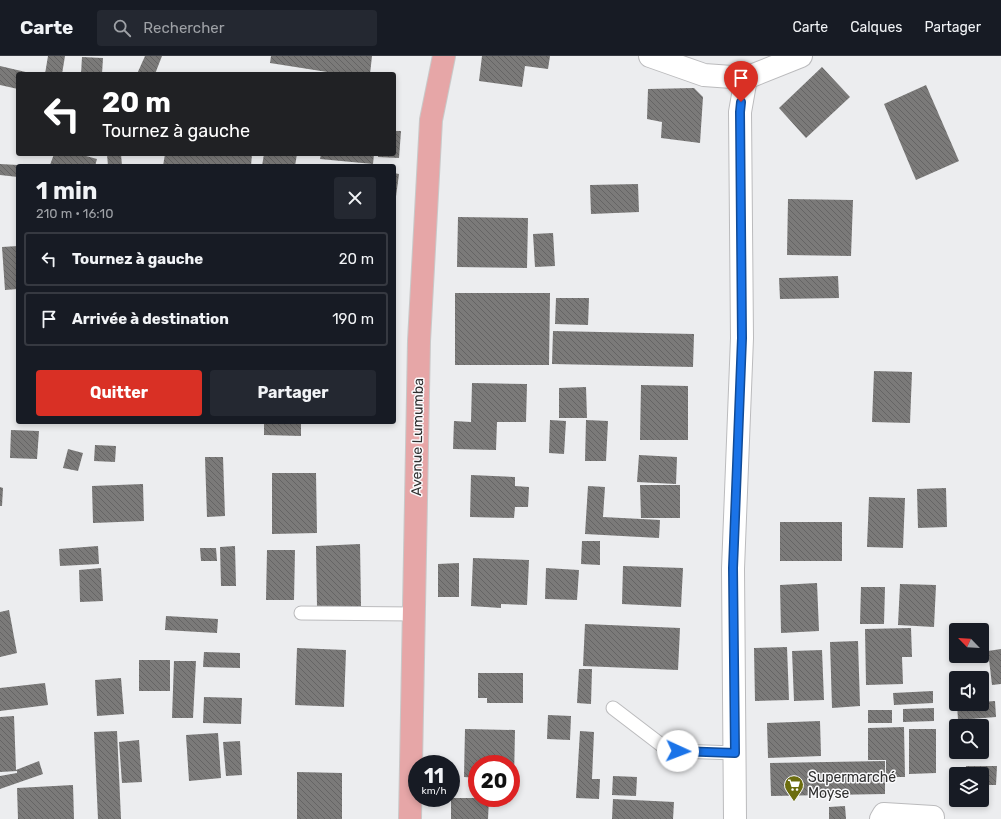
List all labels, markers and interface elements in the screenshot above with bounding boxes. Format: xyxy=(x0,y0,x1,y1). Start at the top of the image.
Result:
search box xyxy=(97,10,377,46)
text: Carte xyxy=(20,16,73,39)
icon: search xyxy=(111,17,133,39)
text: Rechercher xyxy=(143,19,224,37)
text: Carte xyxy=(792,19,828,36)
text: Calques xyxy=(850,19,902,36)
text: Partager xyxy=(924,19,981,36)
pin xyxy=(724,61,758,102)
icon: arrive xyxy=(730,67,752,89)
text: 20 m xyxy=(102,86,171,119)
icon: left xyxy=(36,88,88,140)
text: Tournez à gauche xyxy=(102,120,250,142)
text: 1 min xyxy=(36,177,97,205)
button: close xyxy=(334,177,376,219)
text: 210 m · 16:10 xyxy=(36,206,113,221)
icon: left xyxy=(38,248,60,270)
text: Tournez à gauche xyxy=(72,250,203,268)
text: 20 m xyxy=(339,250,374,268)
icon: arrive xyxy=(38,308,60,330)
text: Arrivée à destination xyxy=(72,310,229,328)
text: 190 m xyxy=(332,310,374,328)
button: Quitter xyxy=(36,370,202,416)
button: Partager xyxy=(210,370,376,416)
street label: Avenue Lumumba xyxy=(408,378,427,496)
north arrow xyxy=(949,623,989,663)
map controls xyxy=(949,623,989,807)
button: sound xyxy=(949,671,989,711)
button: search xyxy=(949,719,989,759)
position arrow xyxy=(657,730,699,772)
speed limit sign: 20 xyxy=(468,755,520,807)
text: 11 xyxy=(424,764,444,788)
button: layers xyxy=(949,767,989,807)
place label: Supermarché Moyse xyxy=(808,769,896,802)
supermarket icon: Supermarché Moyse xyxy=(783,774,805,802)
text: km/h xyxy=(422,785,446,797)

